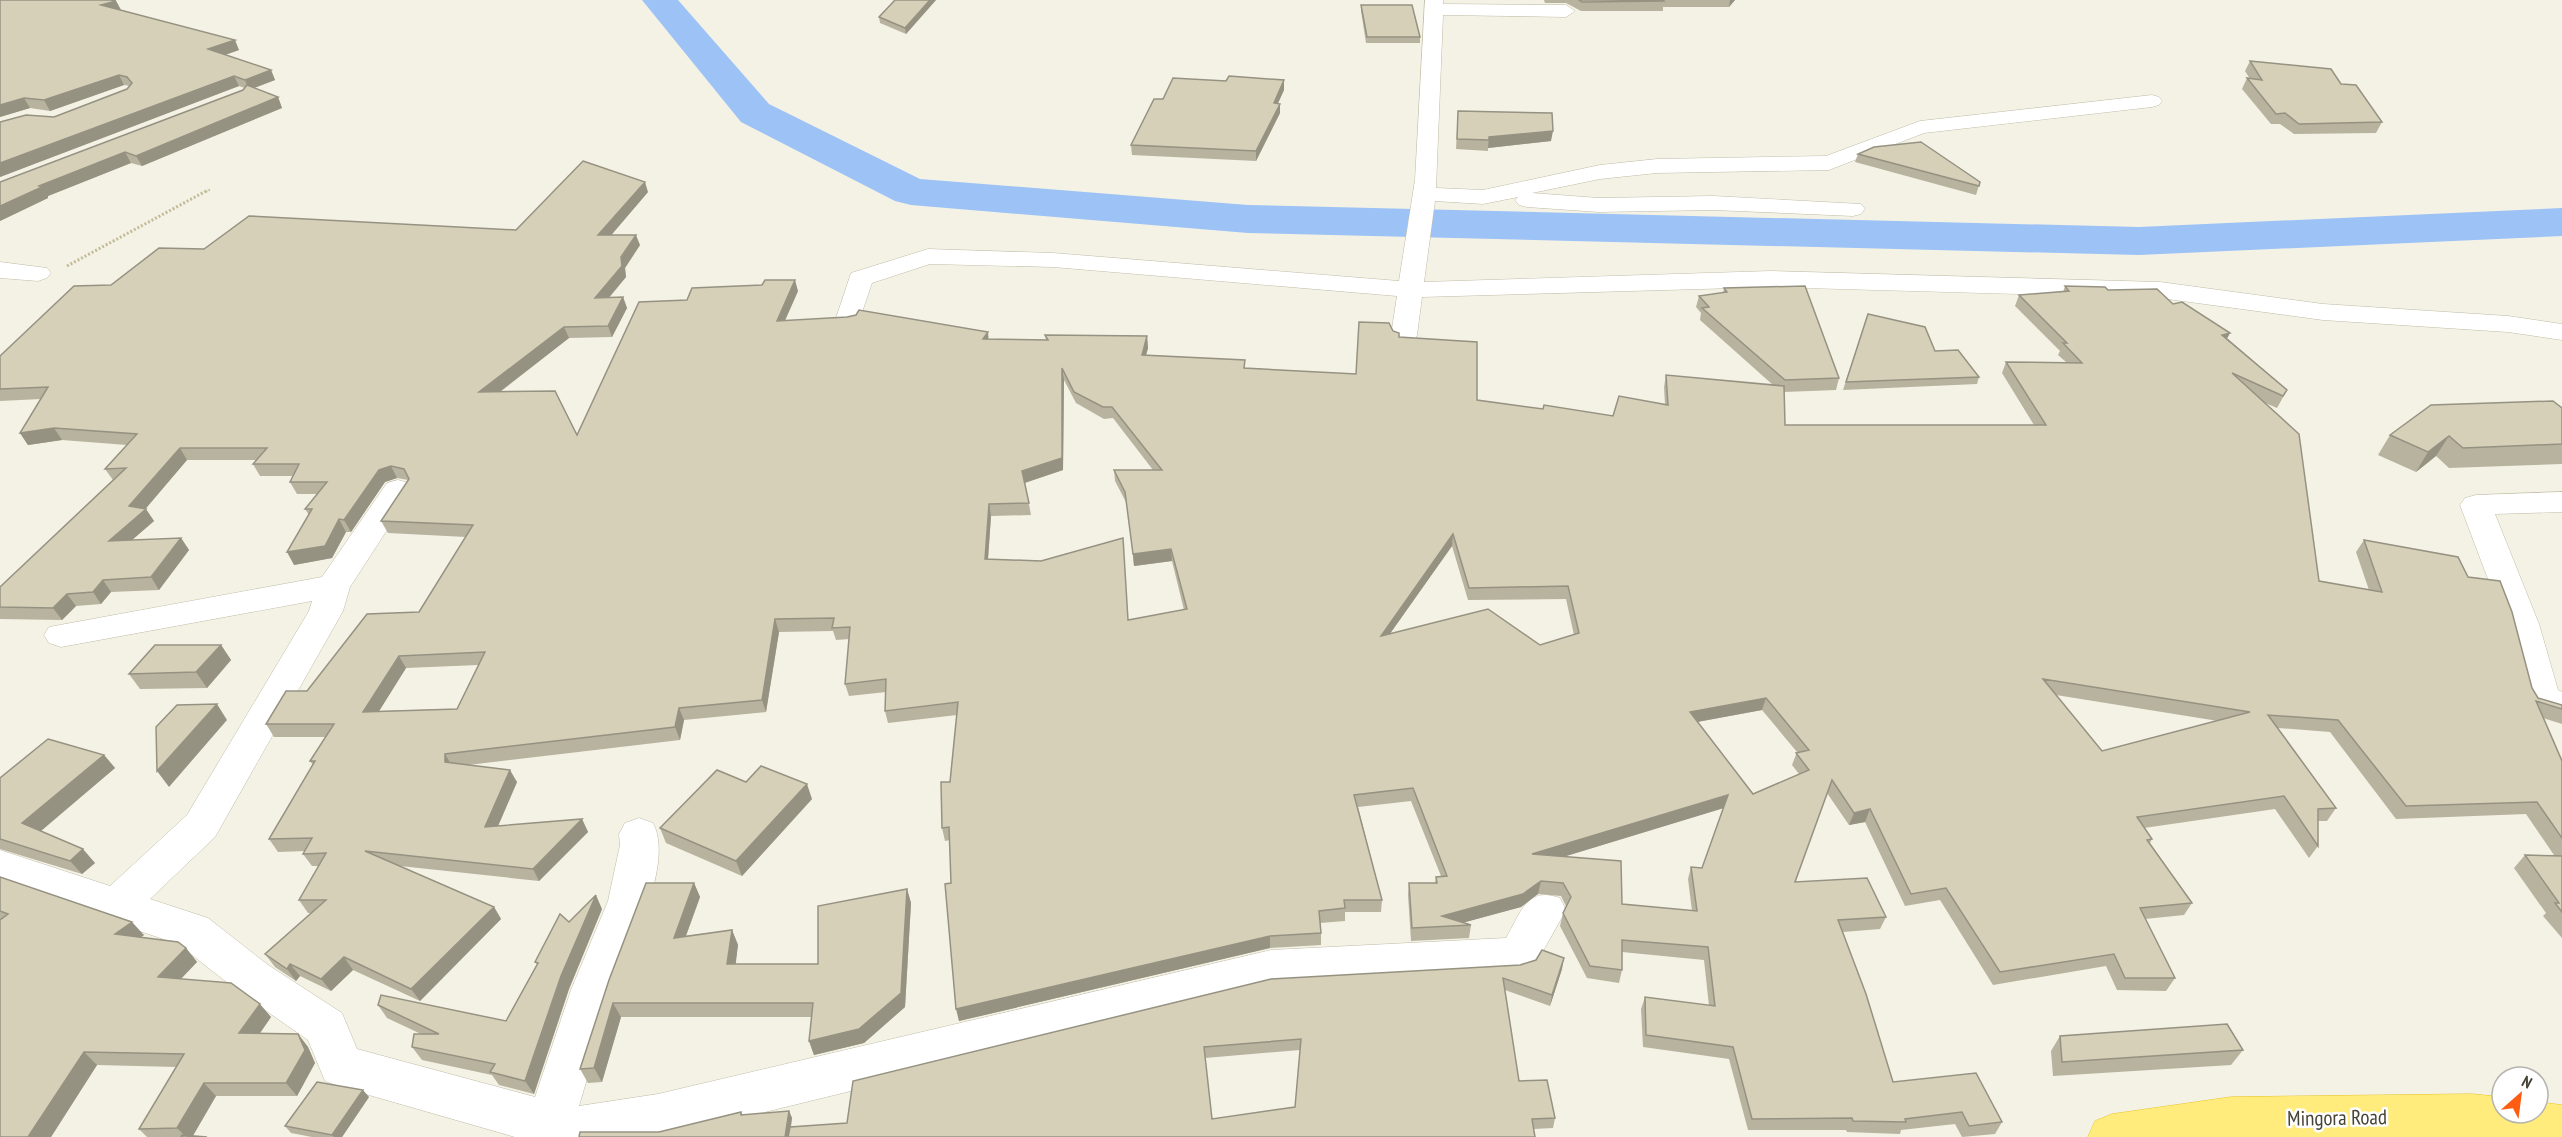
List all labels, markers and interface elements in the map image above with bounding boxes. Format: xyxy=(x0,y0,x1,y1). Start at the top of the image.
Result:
north arrow xyxy=(2490,1065,2550,1125)
text: N xyxy=(2519,1071,2536,1093)
street label: Mingora Road xyxy=(2287,1103,2387,1132)

